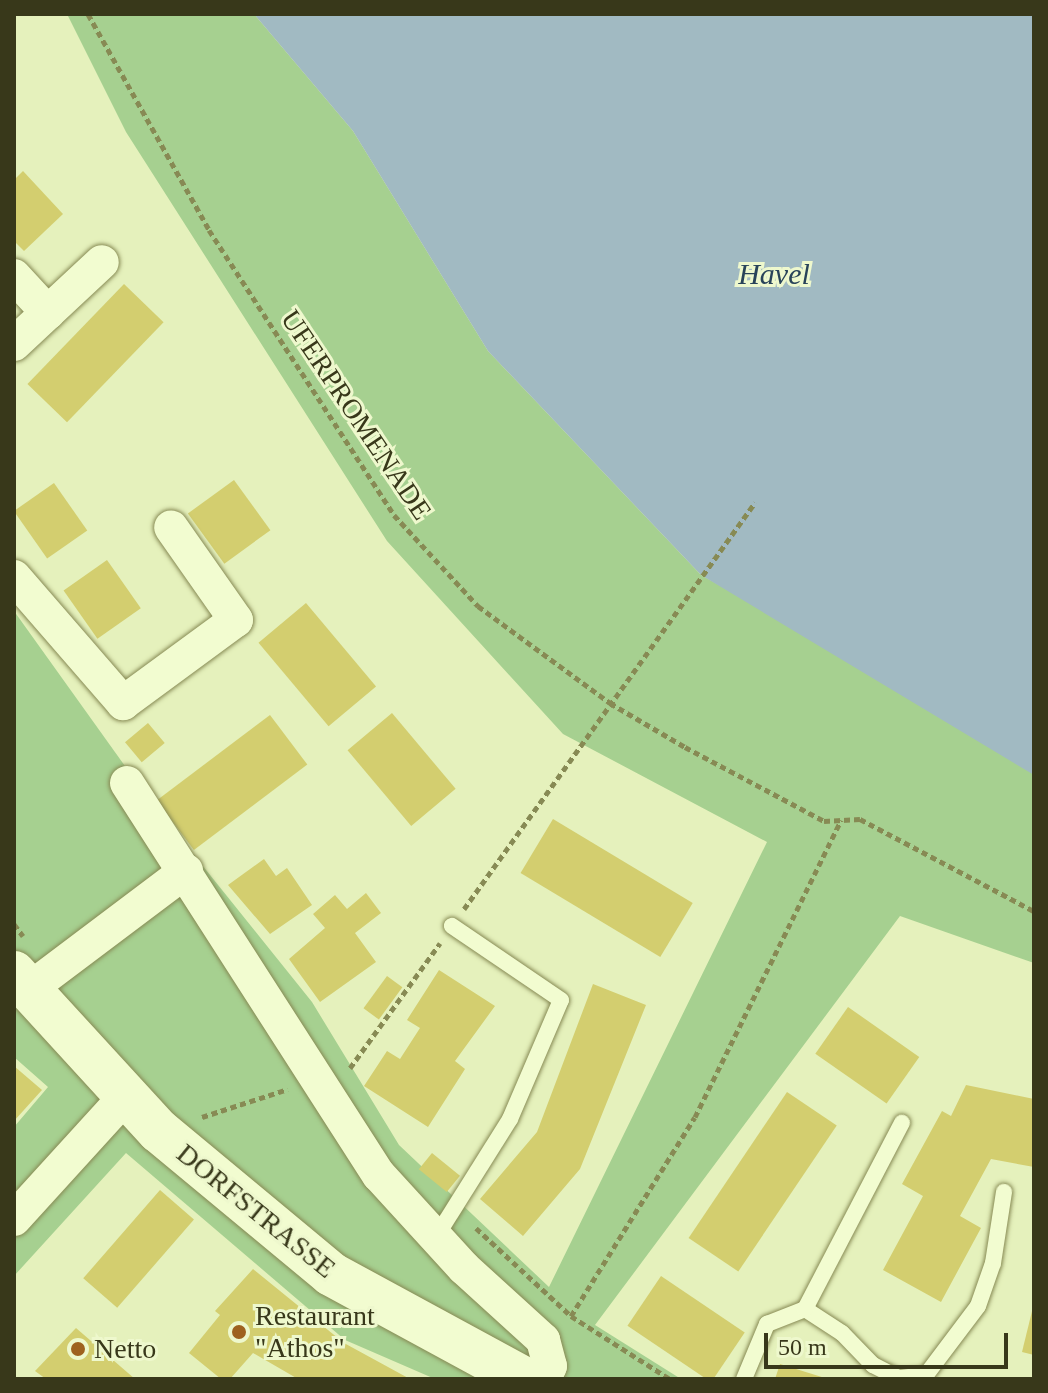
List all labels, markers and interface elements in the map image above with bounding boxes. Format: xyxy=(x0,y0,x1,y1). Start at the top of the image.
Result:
water label: Havel xyxy=(738,256,810,292)
street label: UFERPROMENADE xyxy=(273,304,439,526)
street label: DORFSTRASSE xyxy=(170,1137,342,1285)
place label: Restaurant "Athos" xyxy=(255,1299,375,1365)
scale bar xyxy=(768,1317,1012,1367)
marker: Restaurant "Athos" xyxy=(230,1323,248,1341)
place label: Netto xyxy=(94,1332,156,1366)
text: 50 m xyxy=(778,1334,827,1360)
marker: Netto xyxy=(69,1340,87,1358)

